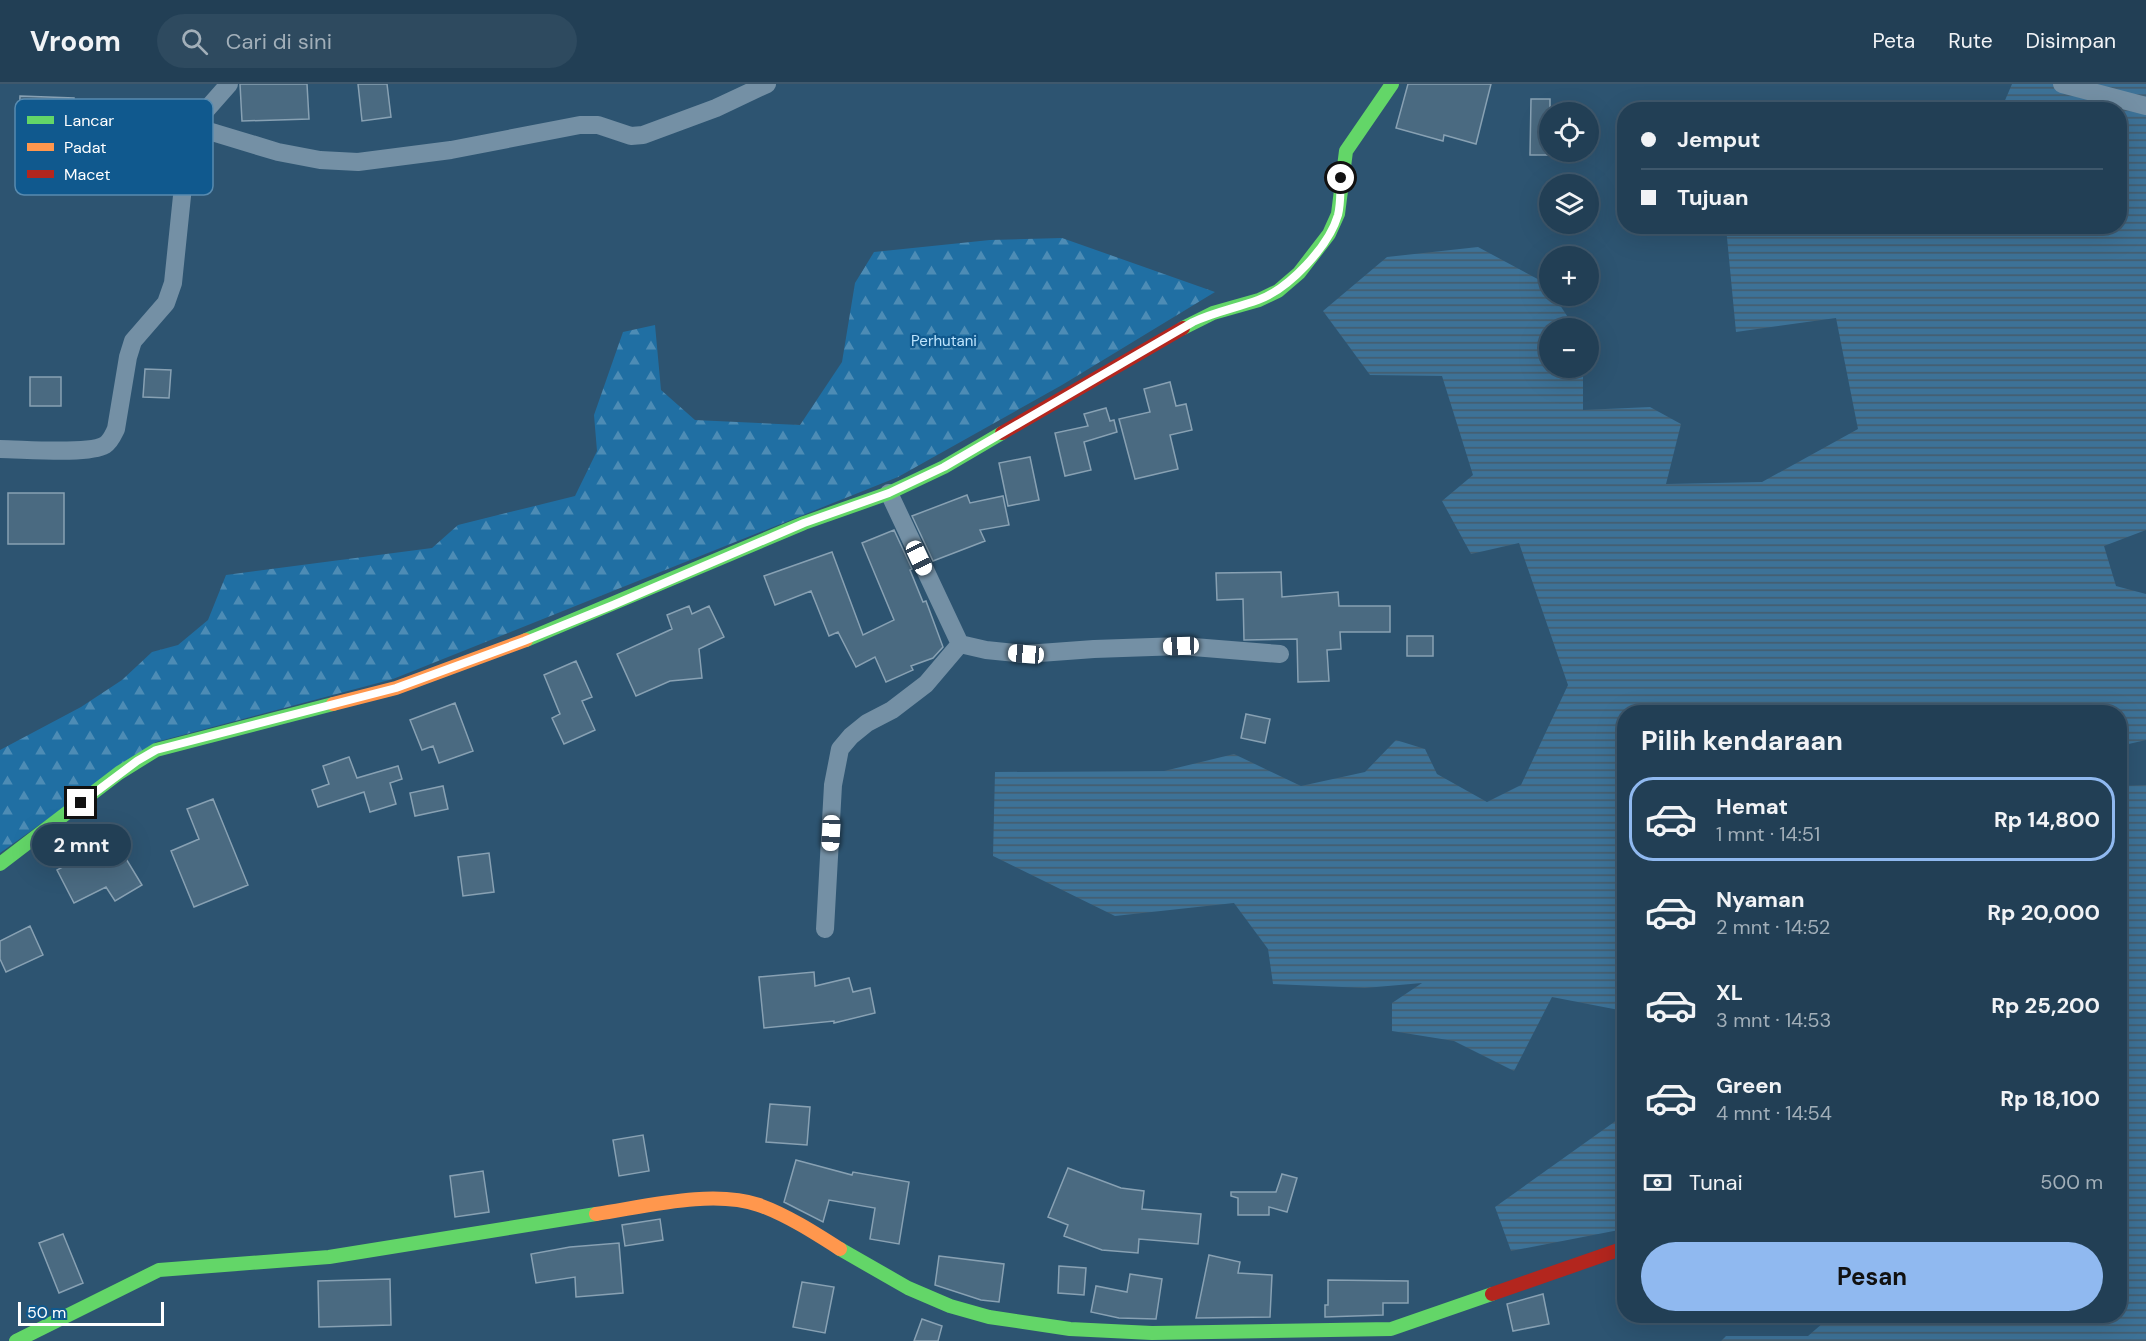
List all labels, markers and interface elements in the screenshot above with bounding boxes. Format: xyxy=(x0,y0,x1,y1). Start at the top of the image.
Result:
search box xyxy=(157,14,577,68)
text: Vroom xyxy=(30,23,121,60)
icon: search xyxy=(178,25,211,58)
text: Cari di sini xyxy=(226,27,332,56)
text: Peta xyxy=(1872,27,1915,55)
text: Rute xyxy=(1948,27,1993,55)
text: Disimpan xyxy=(2026,27,2116,55)
legend xyxy=(15,99,213,195)
map controls xyxy=(1539,102,1599,378)
button: locate xyxy=(1539,102,1599,162)
text: Lancar xyxy=(64,110,114,131)
text: Jemput xyxy=(1677,125,1760,154)
text: Padat xyxy=(64,137,106,158)
text: Macet xyxy=(64,164,110,185)
route start xyxy=(1327,164,1354,191)
button: layers xyxy=(1539,174,1599,234)
text: Tujuan xyxy=(1677,183,1749,212)
button: + xyxy=(1539,246,1599,306)
button: − xyxy=(1539,318,1599,378)
park label: Perhutani xyxy=(911,331,977,351)
car xyxy=(903,538,935,578)
car xyxy=(1163,636,1199,656)
car xyxy=(1007,643,1045,665)
text: Pilih kendaraan xyxy=(1641,723,1843,758)
route end xyxy=(67,789,94,816)
icon: car xyxy=(1644,792,1698,846)
text: Hemat xyxy=(1716,792,1788,821)
text: Rp 14,800 xyxy=(1994,805,2100,834)
car xyxy=(821,815,841,851)
text: 1 mnt · 14:51 xyxy=(1716,821,1820,847)
callout: 2 mnt xyxy=(32,824,130,866)
text: 2 mnt xyxy=(53,832,110,858)
icon: car xyxy=(1644,885,1698,939)
text: Nyaman xyxy=(1716,885,1805,914)
text: Rp 20,000 xyxy=(1987,898,2100,927)
text: 2 mnt · 14:52 xyxy=(1716,914,1830,940)
icon: car xyxy=(1644,978,1698,1032)
text: XL xyxy=(1716,978,1743,1007)
text: Rp 25,200 xyxy=(1991,991,2100,1020)
text: 3 mnt · 14:53 xyxy=(1716,1007,1831,1033)
icon: car xyxy=(1644,1071,1698,1125)
text: Green xyxy=(1716,1071,1782,1100)
text: Rp 18,100 xyxy=(2000,1084,2100,1113)
text: 4 mnt · 14:54 xyxy=(1716,1100,1832,1126)
icon: cash xyxy=(1641,1166,1674,1199)
text: Tunai xyxy=(1689,1168,1743,1197)
text: 500 m xyxy=(2040,1169,2103,1195)
button: Pesan xyxy=(1641,1242,2103,1311)
scale bar xyxy=(18,1299,164,1326)
text: 50 m xyxy=(27,1302,66,1323)

